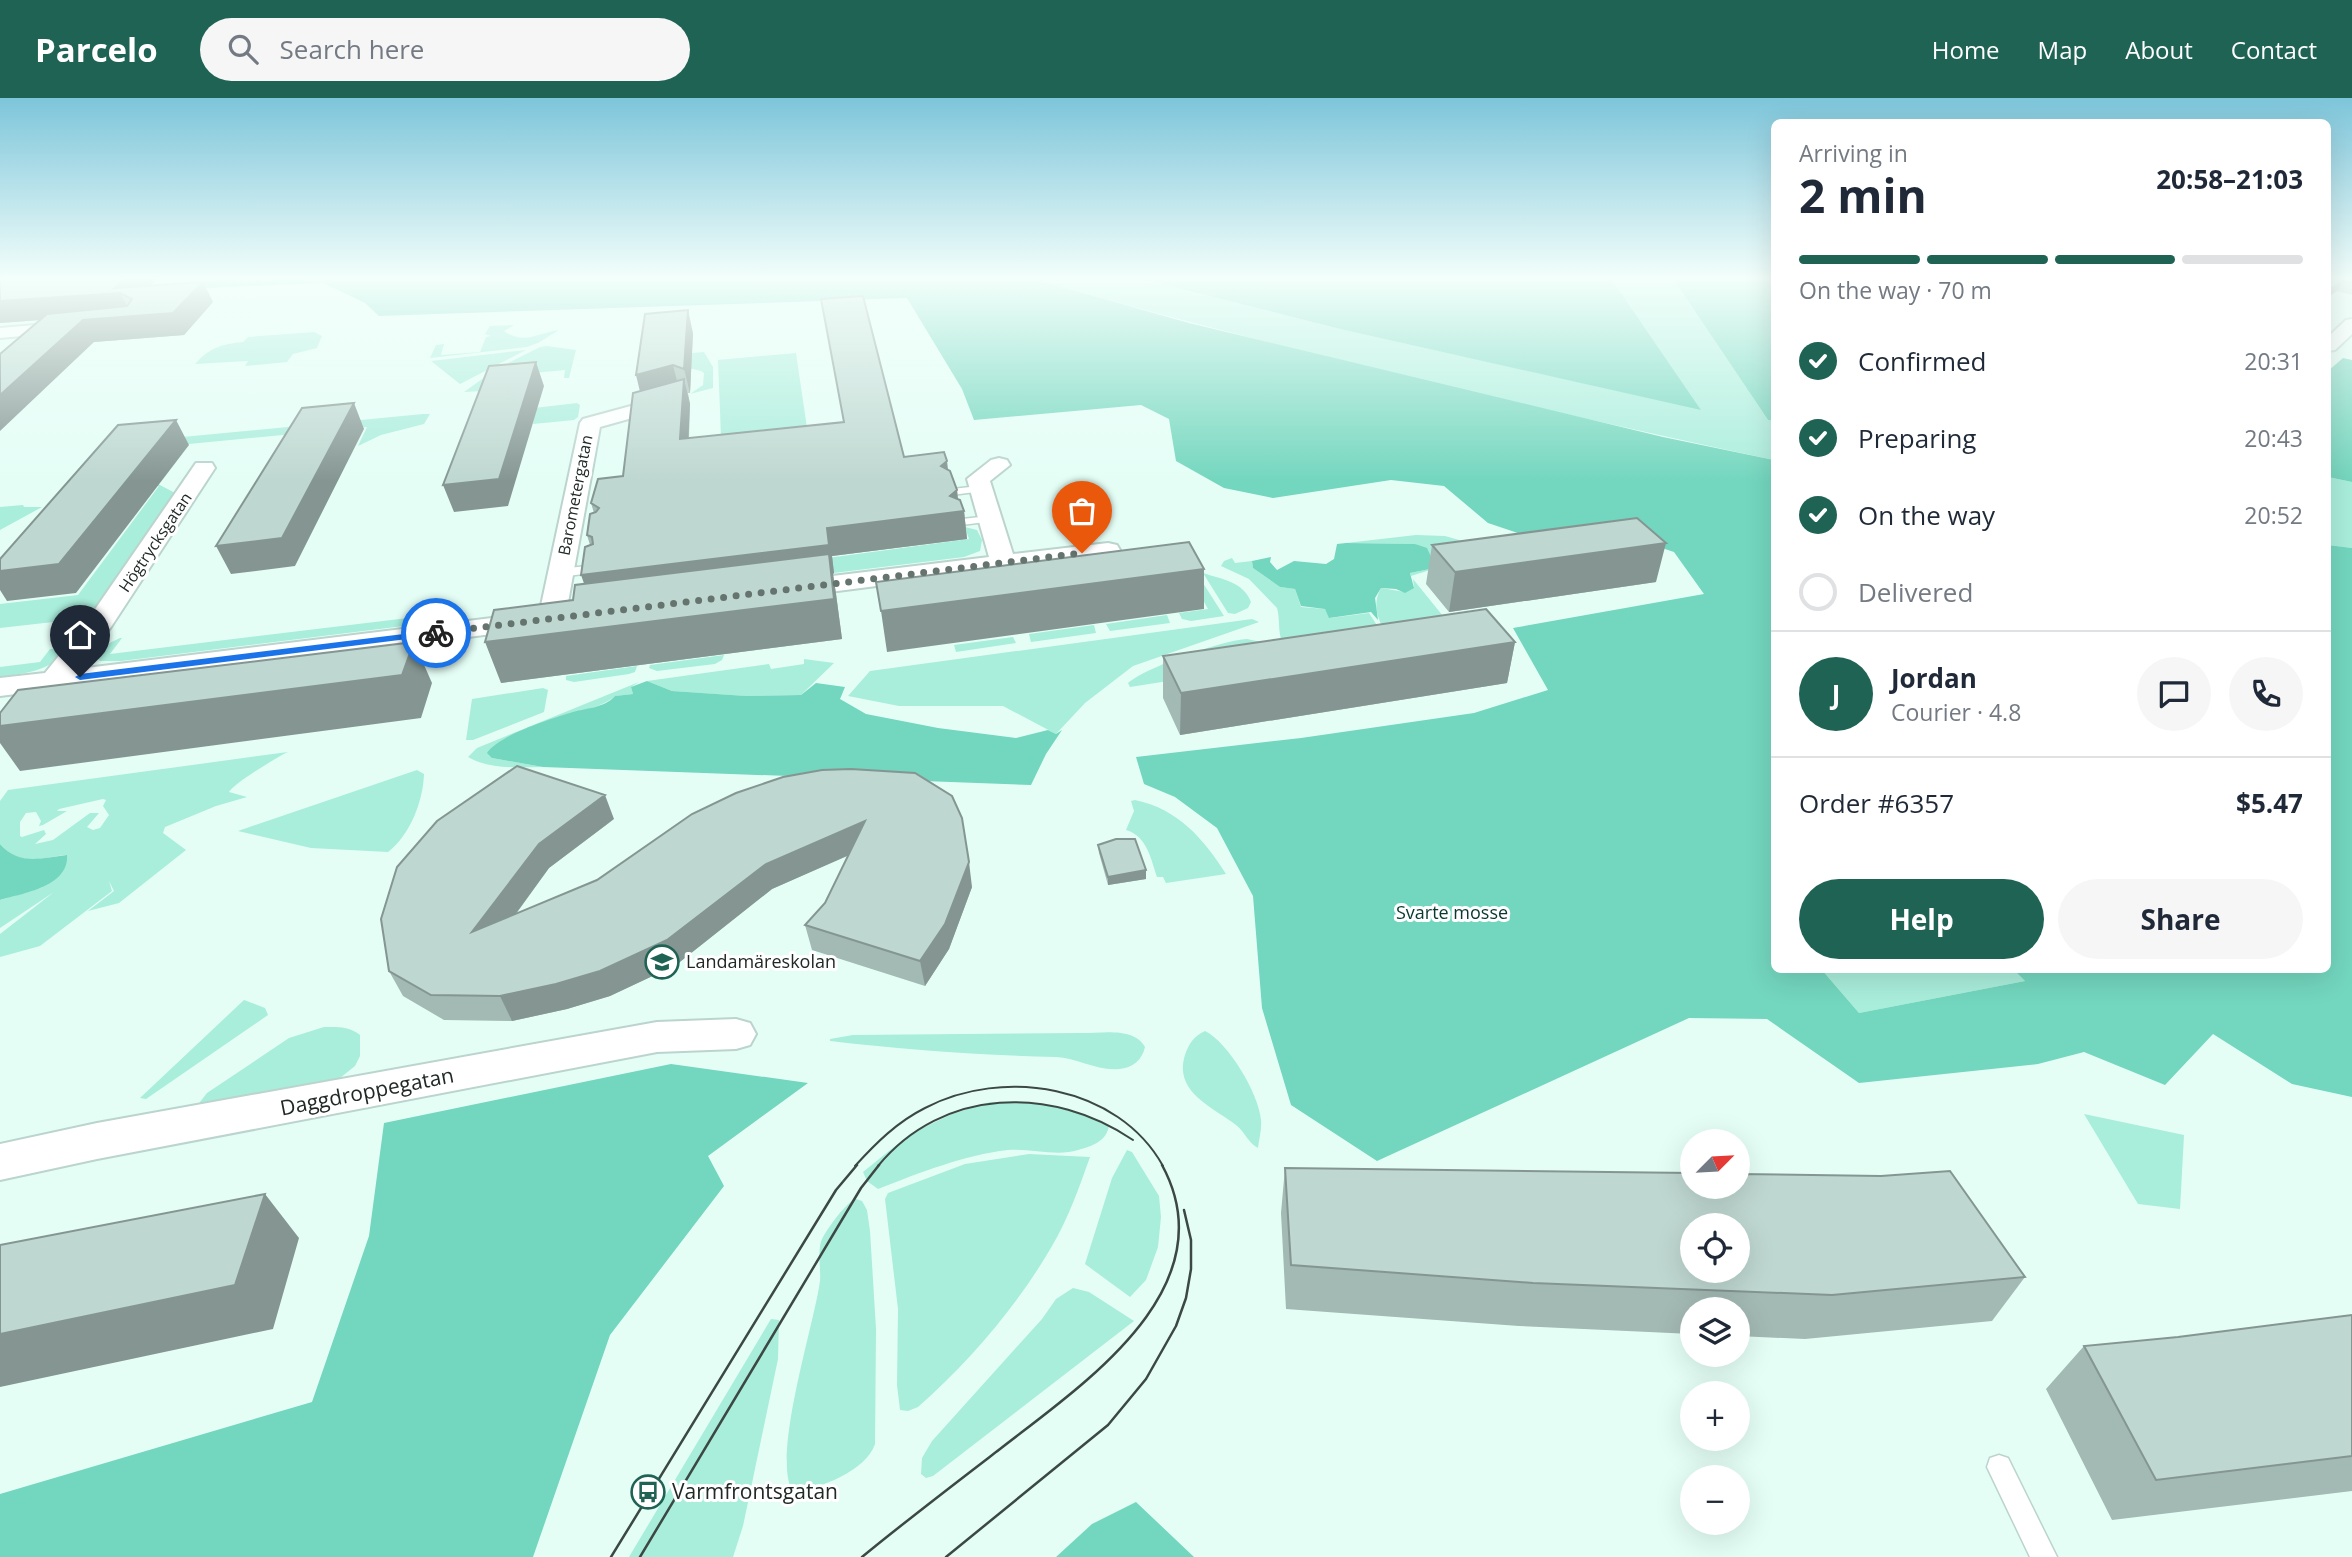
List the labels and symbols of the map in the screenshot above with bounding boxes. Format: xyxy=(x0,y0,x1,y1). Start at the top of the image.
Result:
street label: Barometergatan xyxy=(553,433,597,557)
pin xyxy=(1052,481,1112,553)
street label: Högtrycksgatan xyxy=(113,488,197,596)
courier xyxy=(401,598,471,668)
pin xyxy=(50,605,110,677)
park label: Svarte mosse xyxy=(1396,900,1508,924)
school or university icon: Landamäreskolan xyxy=(643,943,681,981)
place label: Landamäreskolan xyxy=(686,949,836,973)
street label: Daggdroppegatan xyxy=(278,1060,456,1122)
north arrow xyxy=(1680,1129,1750,1199)
bus stop icon: Varmfrontsgatan xyxy=(629,1473,667,1511)
place label: Varmfrontsgatan xyxy=(672,1477,838,1505)

